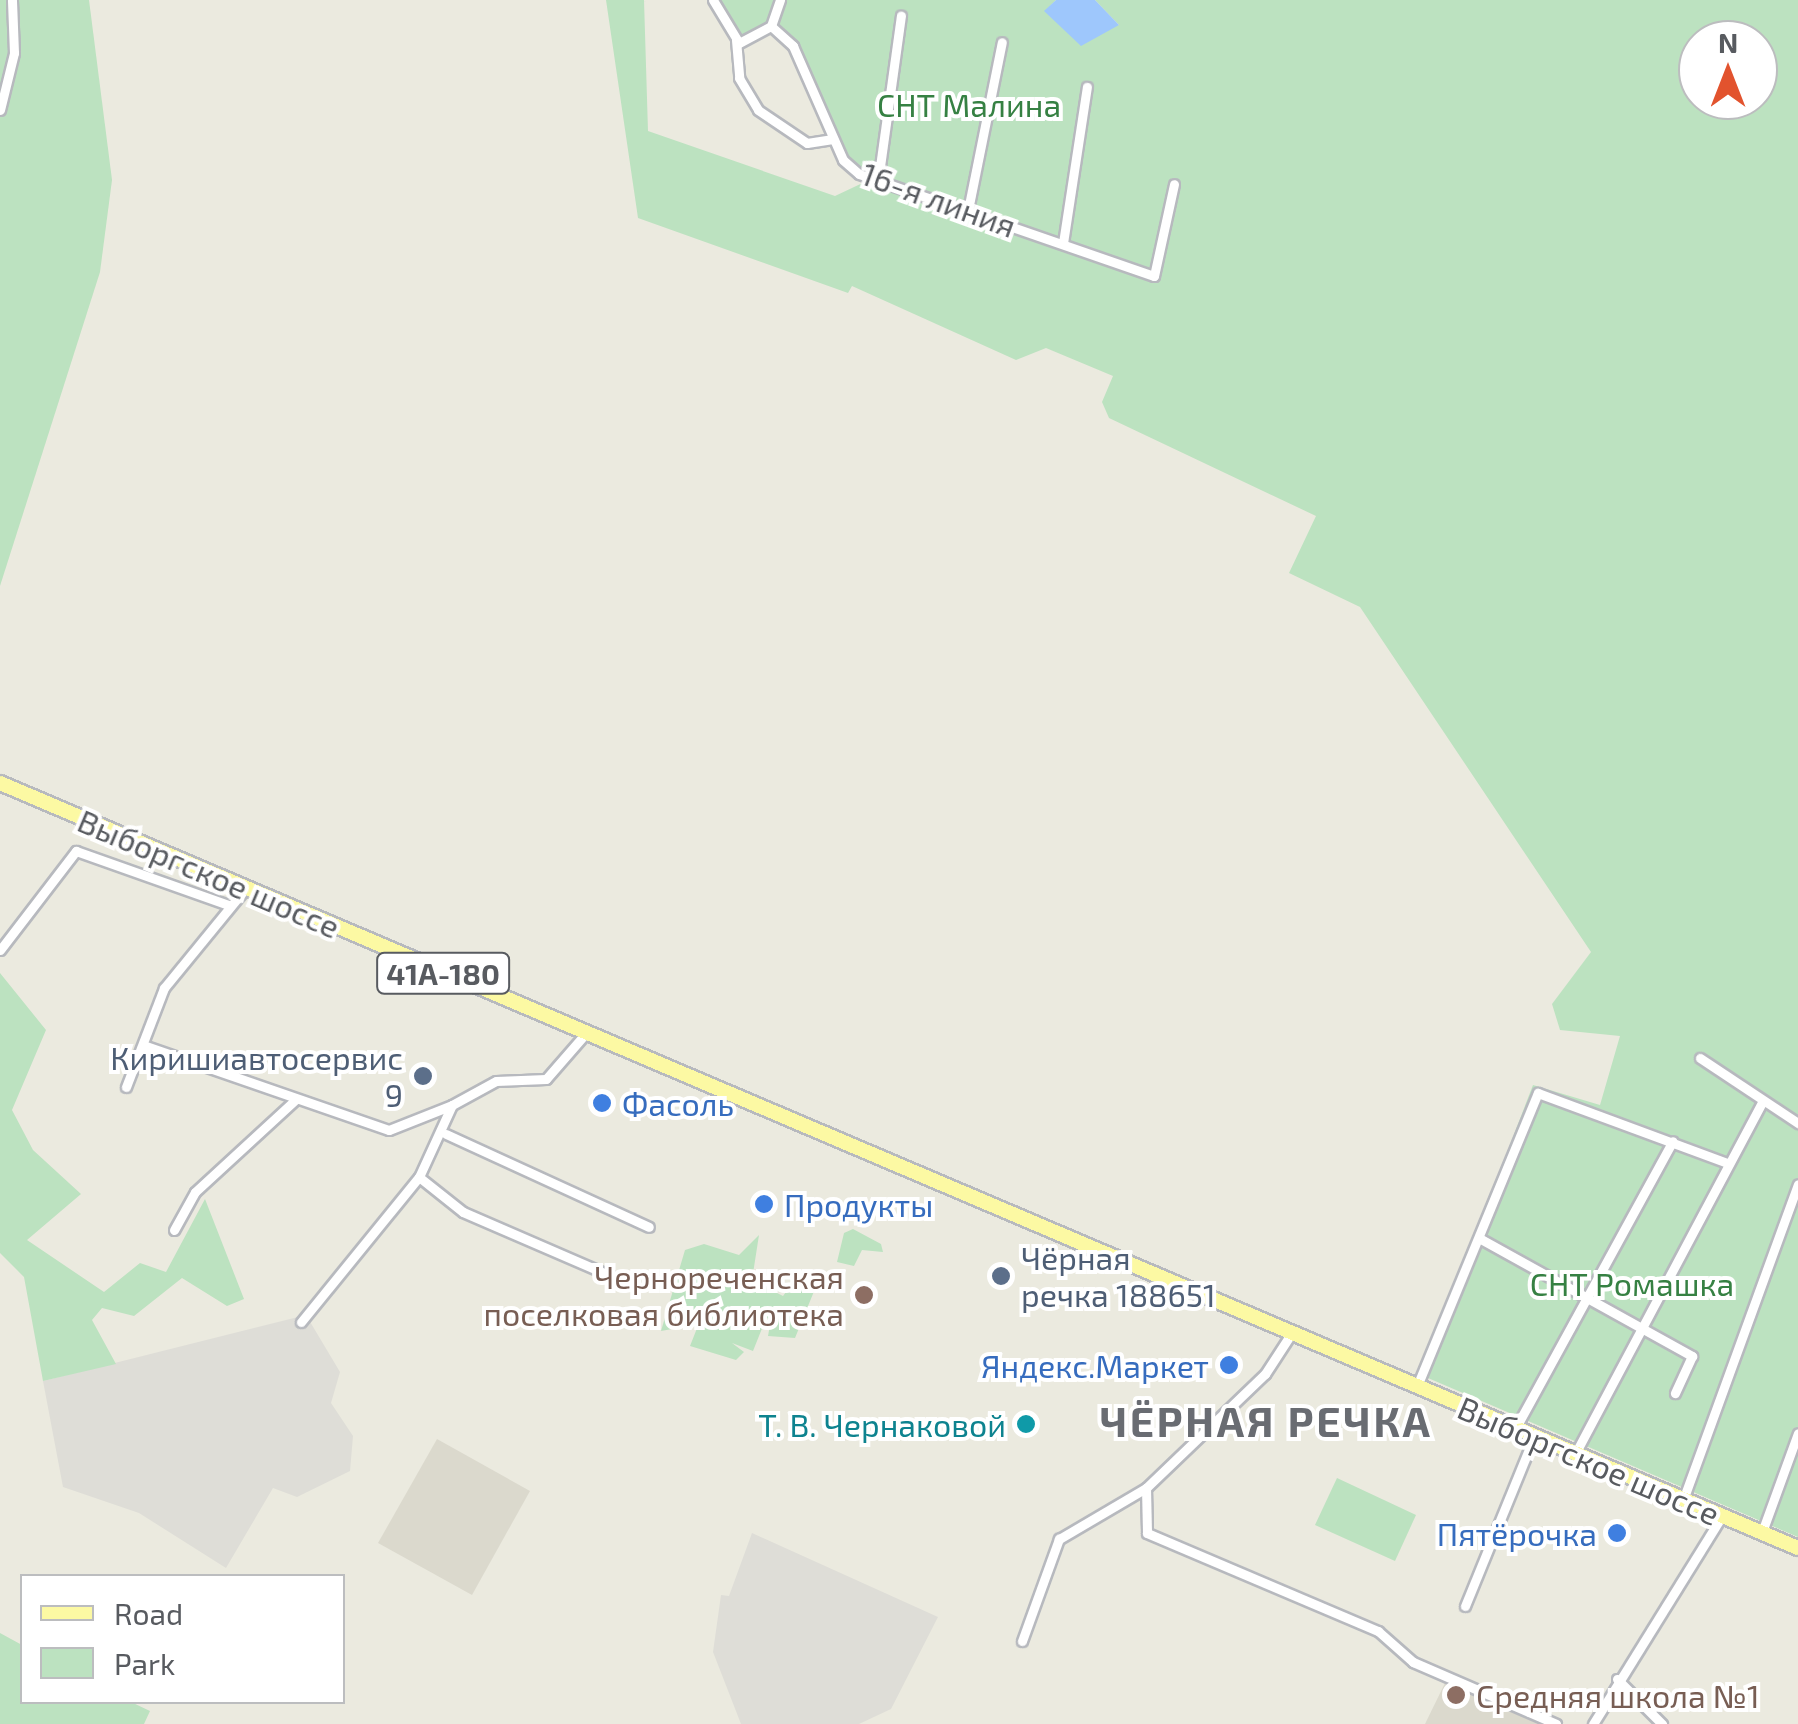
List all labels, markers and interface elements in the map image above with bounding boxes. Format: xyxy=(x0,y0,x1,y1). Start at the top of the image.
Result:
north arrow xyxy=(1678,20,1778,120)
text: N xyxy=(1718,25,1738,59)
park label: СНТ Малина xyxy=(877,85,1061,123)
street label: 16-я линия xyxy=(857,153,1021,245)
street label: Выборгское шоссе xyxy=(72,801,346,945)
road number: 41А-180 xyxy=(376,948,510,998)
place label: Киришиавтосервис 9 xyxy=(110,1039,403,1114)
marker: Киришиавтосервис 9 xyxy=(412,1065,434,1087)
place label: Фасоль xyxy=(622,1084,734,1122)
marker: Фасоль xyxy=(591,1092,613,1114)
place label: Продукты xyxy=(784,1185,933,1223)
marker: Продукты xyxy=(753,1193,775,1215)
place label: Чёрная речка 188651 xyxy=(1021,1239,1216,1314)
place label: Чернореченская поселковая библиотека xyxy=(484,1258,844,1333)
park label: СНТ Ромашка xyxy=(1530,1264,1734,1302)
marker: Чёрная речка 188651 xyxy=(990,1265,1012,1287)
marker: Чернореченская поселковая библиотека xyxy=(853,1284,875,1306)
place label: Яндекс.Маркет xyxy=(981,1346,1209,1384)
marker: Яндекс.Маркет xyxy=(1218,1354,1240,1376)
street label: Выборгское шоссе xyxy=(1452,1388,1726,1532)
district label: ЧЁРНАЯ РЕЧКА xyxy=(1099,1395,1433,1445)
place label: Т. В. Чернаковой xyxy=(758,1405,1006,1443)
marker: Т. В. Чернаковой xyxy=(1015,1413,1037,1435)
place label: Пятёрочка xyxy=(1437,1514,1597,1552)
marker: Пятёрочка xyxy=(1606,1522,1628,1544)
legend xyxy=(20,1574,345,1704)
text: Road xyxy=(114,1595,183,1631)
text: Park xyxy=(114,1645,175,1681)
place label: Средняя школа №1 xyxy=(1476,1676,1760,1714)
marker: Средняя школа №1 xyxy=(1445,1684,1467,1706)

